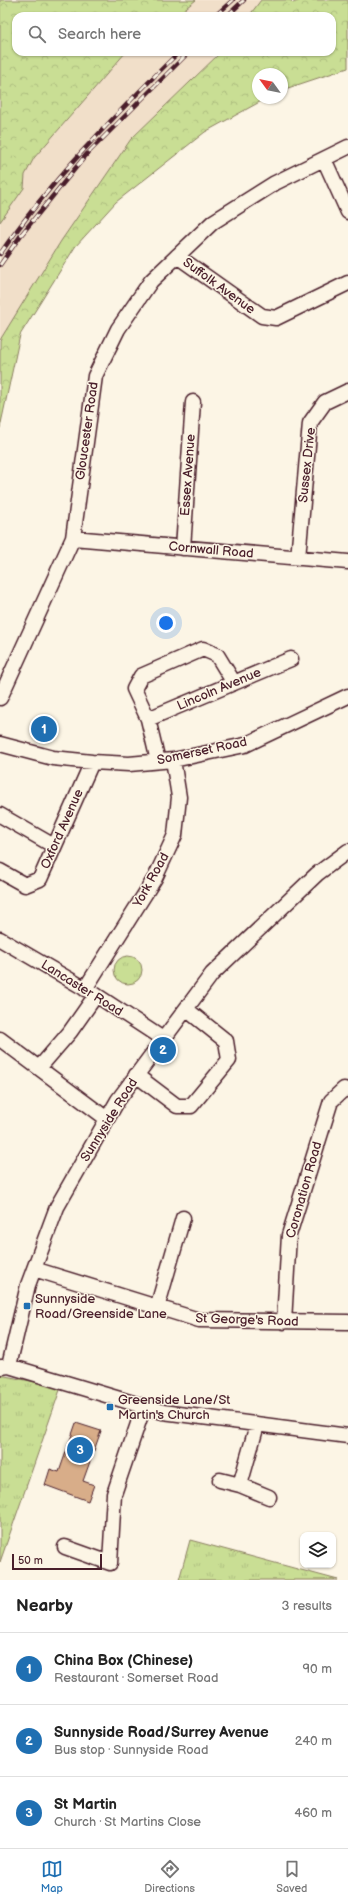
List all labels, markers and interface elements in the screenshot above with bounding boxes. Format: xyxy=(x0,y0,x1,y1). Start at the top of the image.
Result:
search box xyxy=(12,12,336,56)
icon: search xyxy=(26,23,48,45)
text: Search here xyxy=(58,25,141,44)
north arrow xyxy=(252,68,288,104)
street label: Suffolk Avenue xyxy=(180,254,259,318)
street label: Gloucester Road xyxy=(72,381,102,481)
street label: Sussex Drive xyxy=(295,426,319,503)
street label: Essex Avenue xyxy=(177,433,199,517)
street label: Cornwall Road xyxy=(168,538,254,562)
your location xyxy=(156,613,176,633)
street label: Lincoln Avenue xyxy=(175,664,264,714)
pin: 1 xyxy=(31,714,57,744)
street label: Somerset Road xyxy=(156,734,248,768)
street label: Oxford Avenue xyxy=(37,786,87,872)
street label: York Road xyxy=(129,850,173,911)
street label: Lancaster Road xyxy=(38,956,126,1020)
pin: 2 xyxy=(150,1035,176,1065)
street label: Sunnyside Road xyxy=(77,1075,141,1165)
street label: Coronation Road xyxy=(283,1140,325,1240)
place label: Sunnyside Road/Greenside Lane xyxy=(35,1291,167,1322)
marker: Sunnyside Road/Greenside Lane xyxy=(22,1301,32,1311)
street label: St George's Road xyxy=(195,1310,299,1330)
place label: Greenside Lane/St Martin's Church xyxy=(118,1392,230,1423)
marker: Greenside Lane/St Martin's Church xyxy=(105,1402,115,1412)
pin: 3 xyxy=(67,1435,93,1465)
map controls xyxy=(300,1532,336,1568)
button: layers xyxy=(300,1532,336,1568)
scale bar xyxy=(12,1552,102,1571)
text: 50 m xyxy=(18,1554,43,1567)
text: Nearby xyxy=(16,1596,73,1616)
text: 3 results xyxy=(281,1598,332,1614)
text: China Box (Chinese) xyxy=(54,1651,193,1670)
text: 1 xyxy=(26,1661,32,1677)
text: 90 m xyxy=(303,1661,332,1677)
text: Restaurant · Somerset Road xyxy=(54,1670,218,1686)
text: Sunnyside Road/Surrey Avenue xyxy=(54,1723,269,1742)
text: 2 xyxy=(25,1733,33,1749)
text: 240 m xyxy=(295,1733,332,1749)
text: Bus stop · Sunnyside Road xyxy=(54,1742,208,1758)
text: St Martin xyxy=(54,1795,117,1814)
text: 3 xyxy=(25,1805,33,1821)
text: 460 m xyxy=(294,1805,332,1821)
text: Church · St Martins Close xyxy=(54,1814,201,1830)
tab: Map xyxy=(41,1858,63,1895)
tab: Directions xyxy=(144,1858,195,1895)
tab: Saved xyxy=(276,1858,307,1895)

